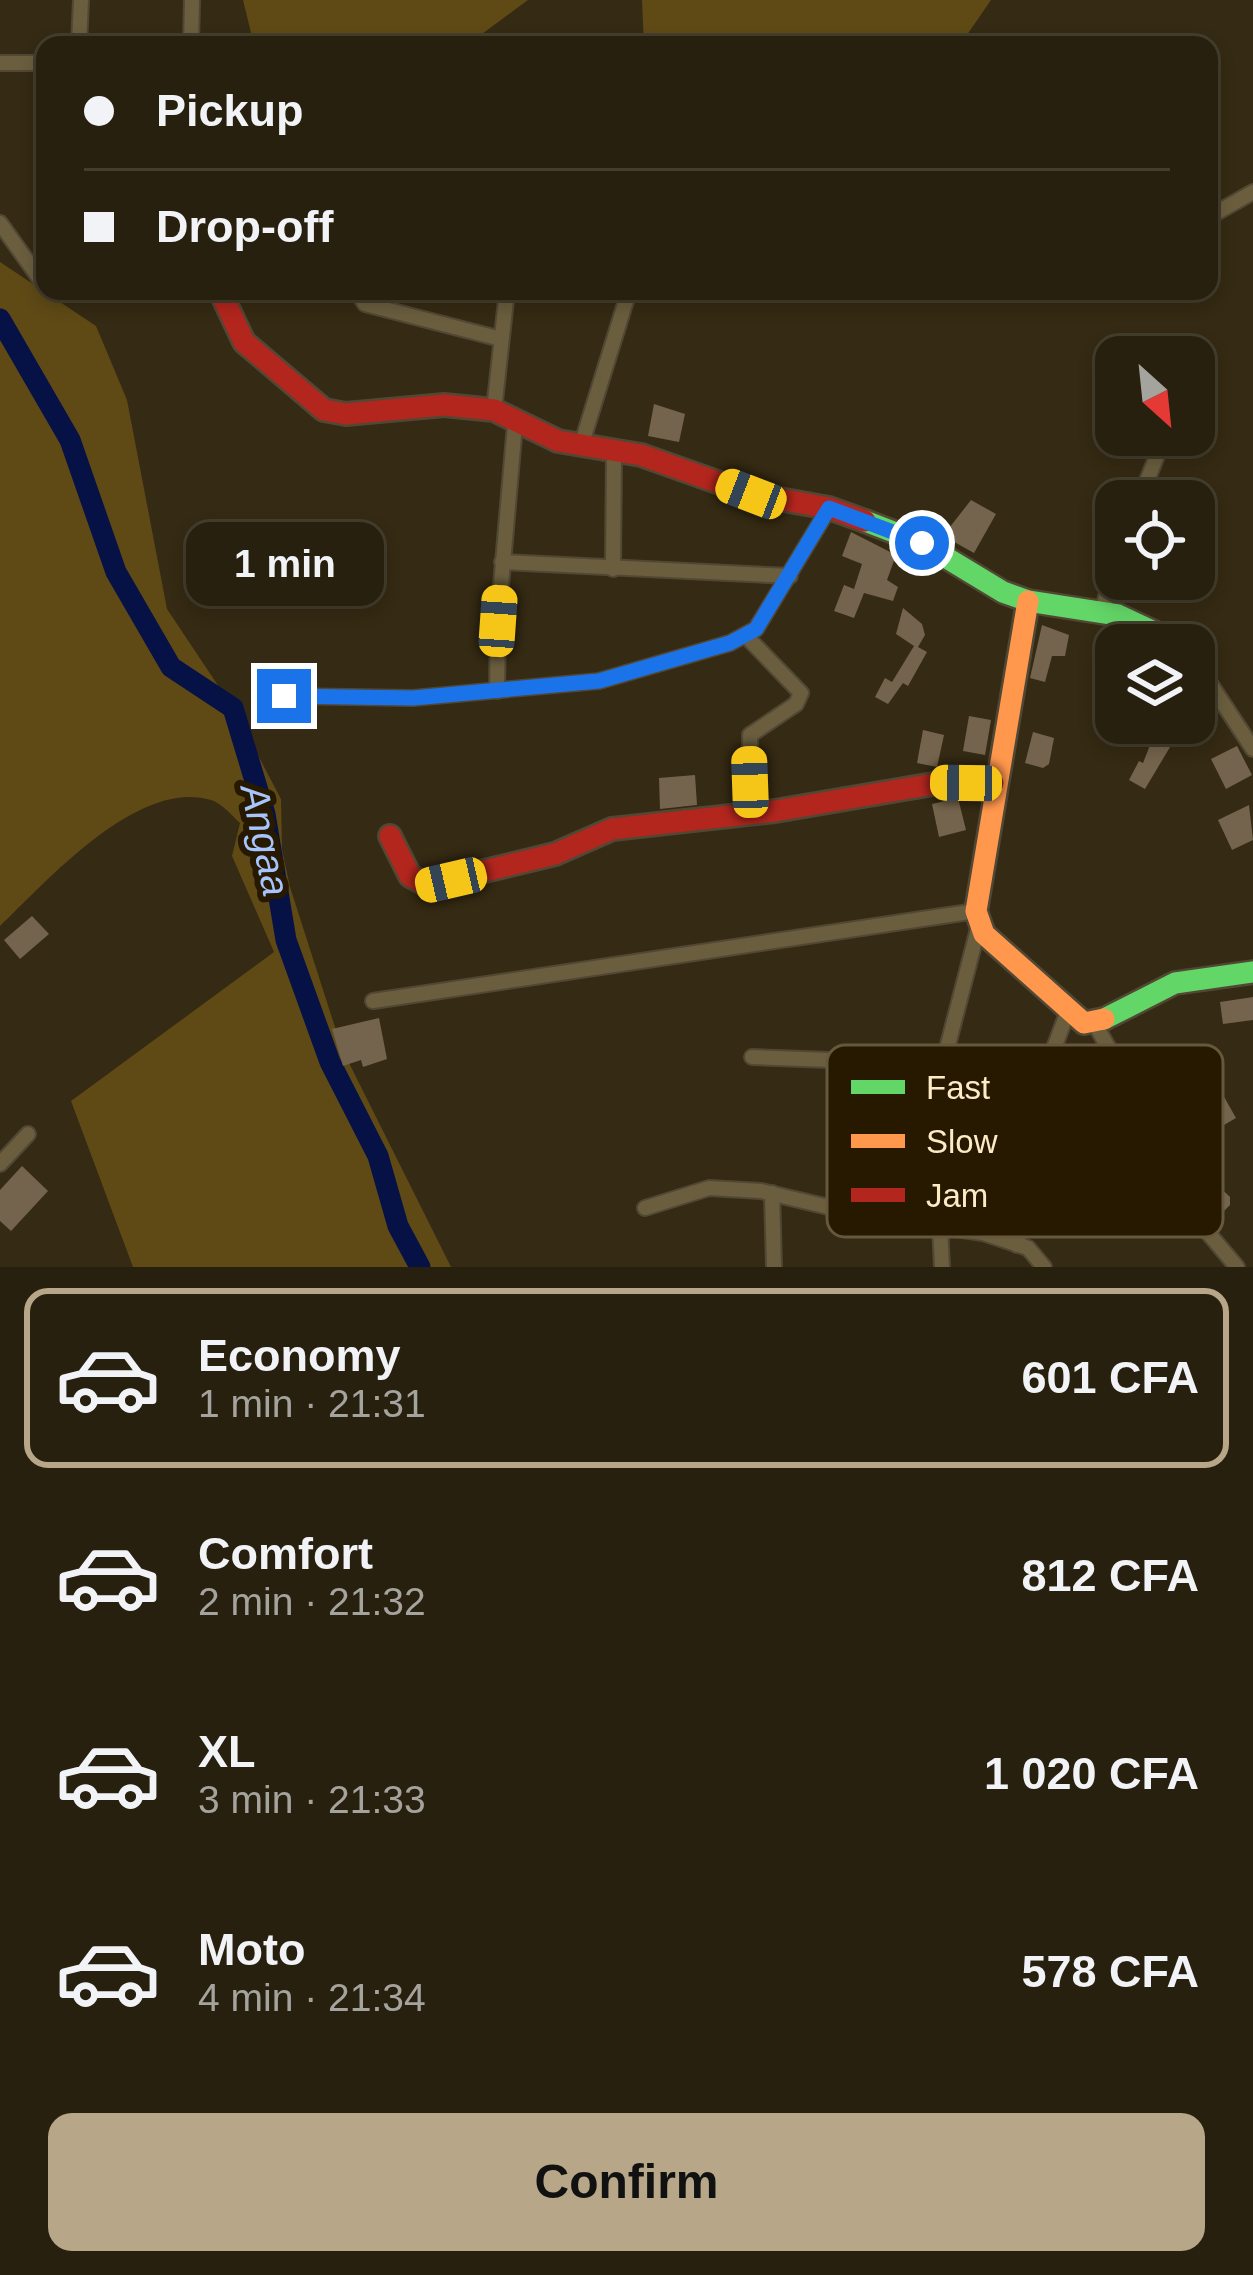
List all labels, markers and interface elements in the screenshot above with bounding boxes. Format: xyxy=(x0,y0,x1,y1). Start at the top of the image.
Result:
text: Pickup xyxy=(156,85,304,136)
text: Drop-off xyxy=(156,201,333,252)
north arrow xyxy=(1095,336,1215,456)
map controls xyxy=(1095,336,1215,744)
car xyxy=(711,464,791,524)
button: locate xyxy=(1095,480,1215,600)
route start xyxy=(895,516,949,570)
callout: 1 min xyxy=(185,522,383,606)
text: 1 min xyxy=(234,542,336,585)
car xyxy=(478,584,518,658)
button: layers xyxy=(1095,624,1215,744)
route end xyxy=(257,669,311,723)
car xyxy=(731,745,769,819)
car xyxy=(930,764,1002,802)
water label: Angaa xyxy=(232,779,298,900)
car xyxy=(412,854,490,906)
legend xyxy=(827,1045,1223,1237)
text: Fast xyxy=(926,1069,990,1106)
text: Slow xyxy=(926,1123,998,1160)
text: Jam xyxy=(926,1177,988,1214)
icon: car xyxy=(54,1324,162,1432)
text: Economy xyxy=(198,1330,401,1381)
text: 601 CFA xyxy=(1021,1352,1199,1403)
text: 1 min · 21:31 xyxy=(198,1382,426,1425)
icon: car xyxy=(54,1522,162,1630)
text: Comfort xyxy=(198,1528,373,1579)
text: 812 CFA xyxy=(1021,1550,1199,1601)
text: 2 min · 21:32 xyxy=(198,1580,426,1623)
icon: car xyxy=(54,1720,162,1828)
text: XL xyxy=(198,1726,256,1777)
text: 1 020 CFA xyxy=(984,1748,1199,1799)
text: 3 min · 21:33 xyxy=(198,1778,426,1821)
icon: car xyxy=(54,1918,162,2026)
text: Moto xyxy=(198,1924,305,1975)
text: 578 CFA xyxy=(1021,1946,1199,1997)
text: 4 min · 21:34 xyxy=(198,1976,426,2019)
button: Confirm xyxy=(48,2113,1205,2251)

